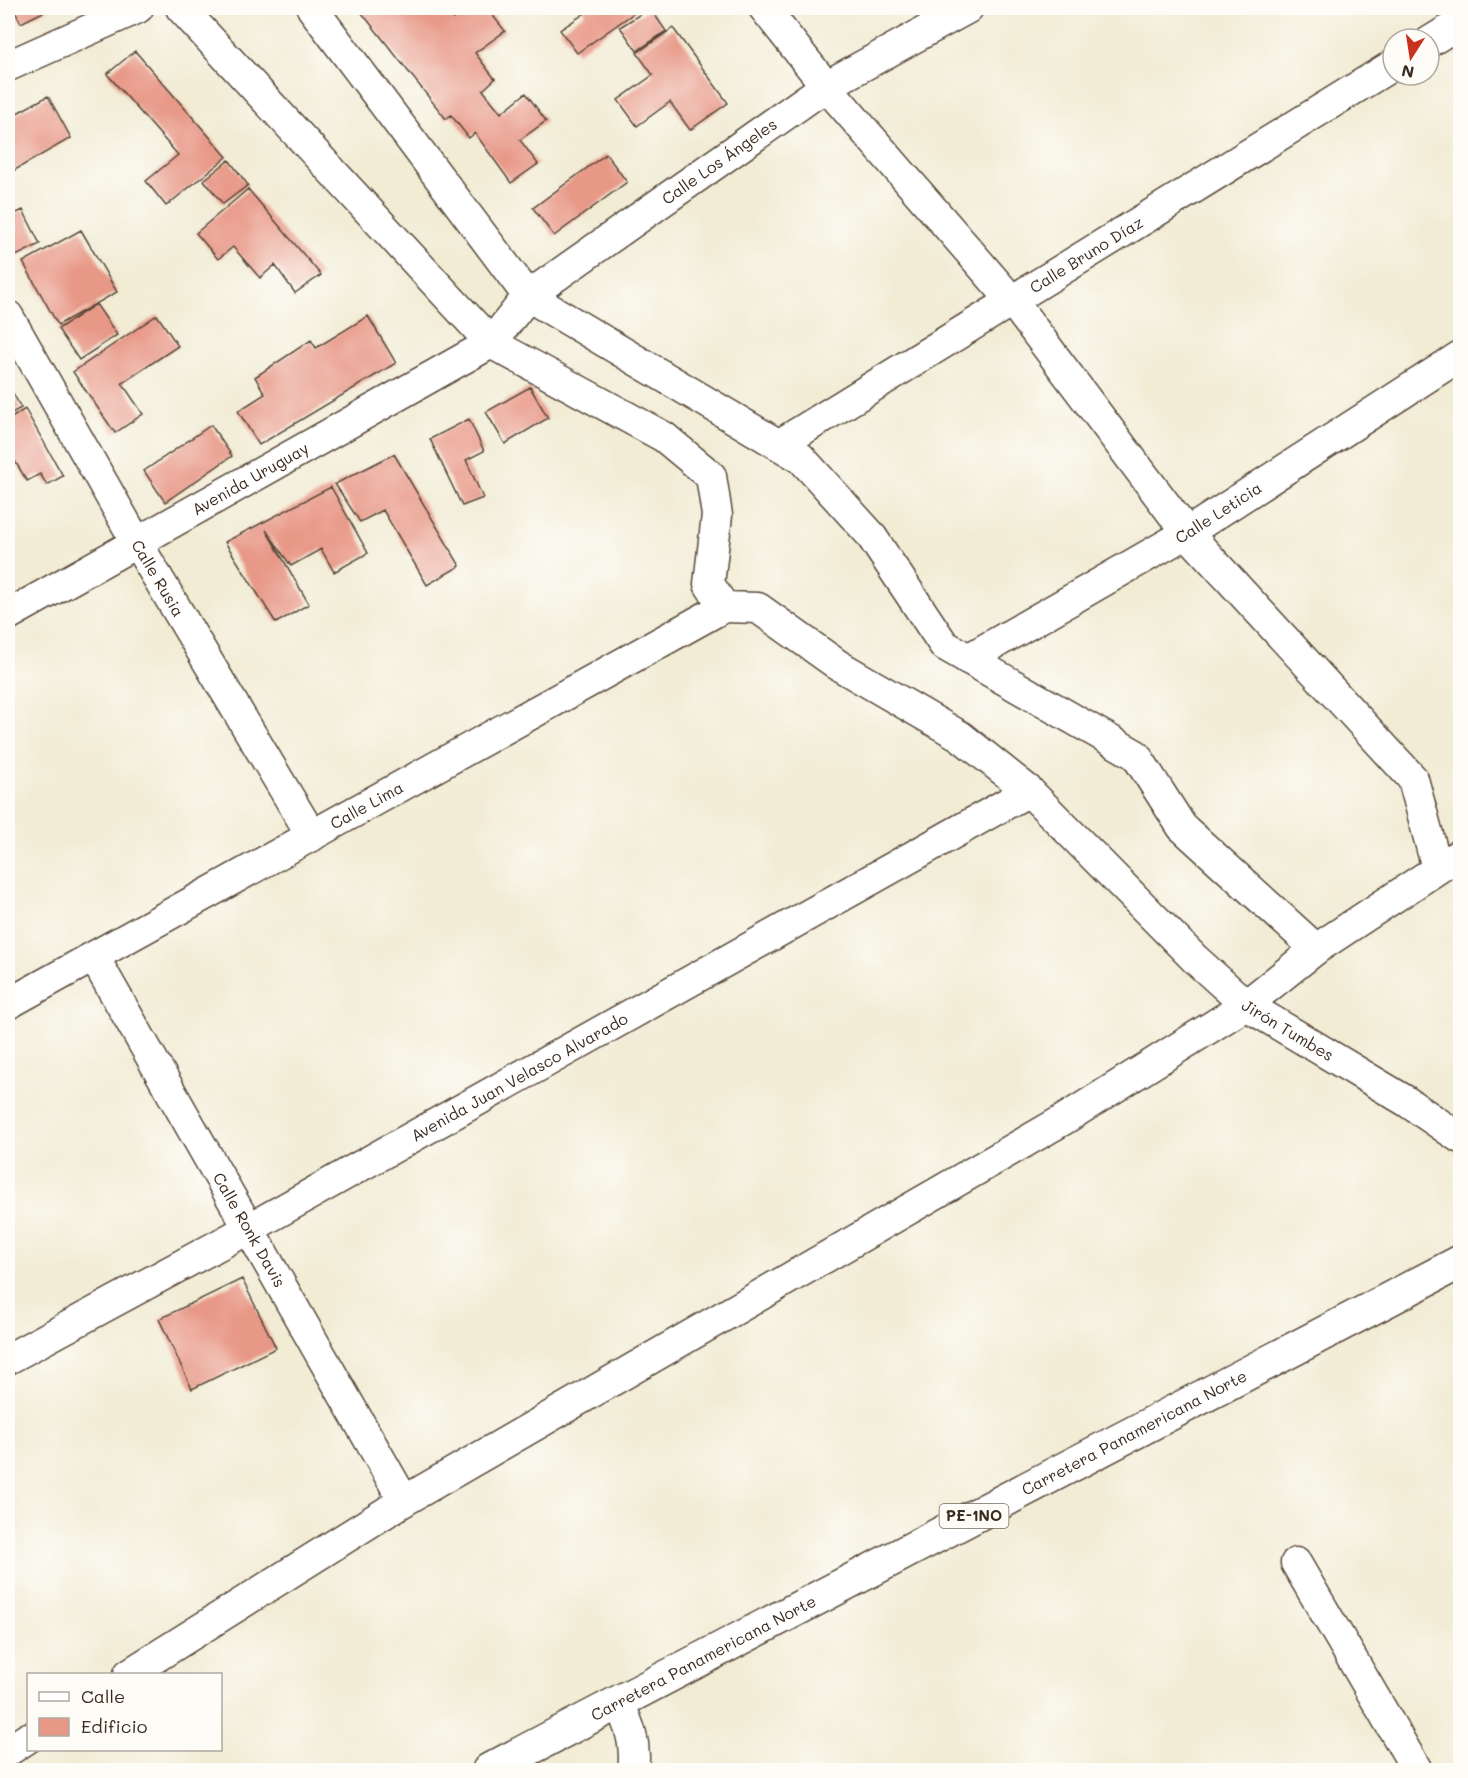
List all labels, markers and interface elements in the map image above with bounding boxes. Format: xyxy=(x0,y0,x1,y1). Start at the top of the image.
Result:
north arrow xyxy=(1381,27,1441,87)
text: N xyxy=(1400,61,1416,84)
street label: Calle Los Ángeles xyxy=(657,113,781,209)
street label: Calle Bruno Díaz xyxy=(1025,211,1147,297)
street label: Avenida Uruguay xyxy=(188,437,312,519)
street label: Calle Leticia xyxy=(1171,476,1265,548)
street label: Calle Rusia xyxy=(127,535,190,620)
street label: Calle Lima xyxy=(326,776,407,833)
street label: Jirón Tumbes xyxy=(1238,994,1338,1065)
street label: Avenida Juan Velasco Alvarado xyxy=(407,1007,631,1146)
street label: Calle Ronk Davis xyxy=(209,1168,291,1291)
street label: Carretera Panamericana Norte xyxy=(1018,1365,1250,1500)
road number: PE-1NO xyxy=(940,1504,1008,1528)
street label: Carretera Panamericana Norte xyxy=(587,1590,819,1725)
legend xyxy=(27,1673,222,1751)
text: Calle xyxy=(81,1684,125,1708)
text: Edificio xyxy=(81,1714,148,1738)

